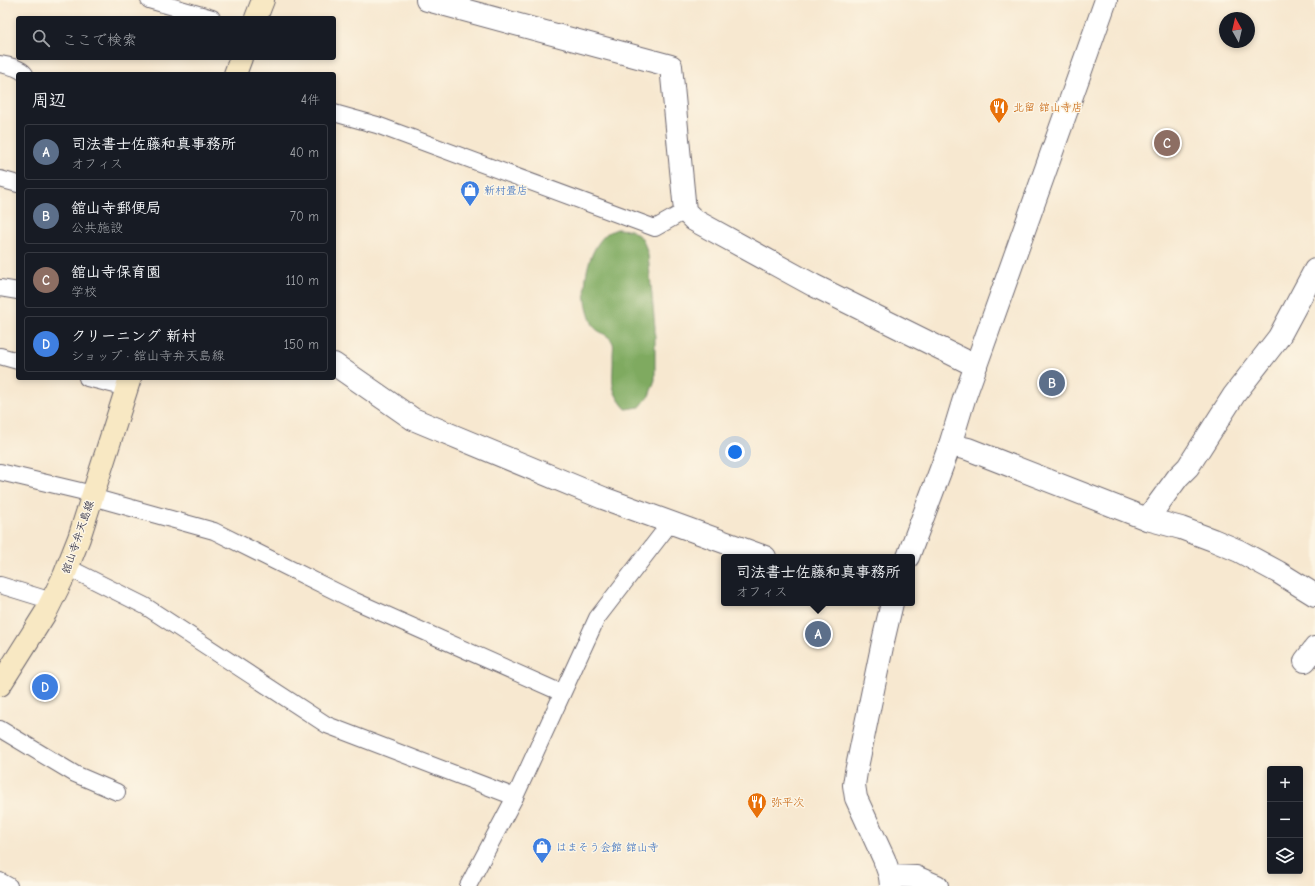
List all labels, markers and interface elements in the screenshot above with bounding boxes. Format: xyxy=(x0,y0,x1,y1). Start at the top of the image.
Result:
north arrow xyxy=(1219,12,1255,48)
search box xyxy=(16,16,336,60)
icon: search xyxy=(30,27,52,49)
text: ここで検索 xyxy=(62,31,137,49)
text: 周辺 xyxy=(32,91,66,110)
text: 4件 xyxy=(301,92,320,107)
restaurant icon: 北留 舘山寺店 xyxy=(988,96,1010,124)
place label: 北留 舘山寺店 xyxy=(1013,101,1083,114)
pin: C xyxy=(1154,128,1180,158)
text: 司法書士佐藤和真事務所 xyxy=(71,135,236,153)
text: A xyxy=(42,145,50,160)
text: 40 m xyxy=(290,145,319,160)
text: オフィス xyxy=(71,156,123,171)
shop icon: 新村畳店 xyxy=(459,179,481,207)
place label: 新村畳店 xyxy=(484,184,528,197)
text: 舘山寺郵便局 xyxy=(71,199,161,217)
text: B xyxy=(42,209,50,224)
text: 70 m xyxy=(290,209,319,224)
text: 公共施設 xyxy=(71,220,123,235)
text: 舘山寺保育園 xyxy=(71,263,161,281)
text: C xyxy=(42,273,50,288)
text: 110 m xyxy=(286,273,319,288)
text: 学校 xyxy=(71,284,97,299)
text: クリーニング 新村 xyxy=(71,327,196,345)
text: D xyxy=(42,337,50,352)
text: 150 m xyxy=(284,337,319,352)
text: ショップ · 舘山寺弁天島線 xyxy=(71,348,224,363)
pin: B xyxy=(1039,368,1065,398)
your location xyxy=(725,442,745,462)
street label: 舘山寺弁天島線 xyxy=(59,498,97,576)
popup xyxy=(721,554,915,606)
text: 司法書士佐藤和真事務所 xyxy=(735,563,901,581)
text: オフィス xyxy=(735,584,788,599)
pin: A xyxy=(805,619,831,649)
pin: D xyxy=(32,672,58,702)
map controls xyxy=(1267,766,1303,874)
button: + xyxy=(1267,766,1303,802)
restaurant icon: 弥平次 xyxy=(746,791,768,819)
place label: 弥平次 xyxy=(771,796,804,809)
button: − xyxy=(1267,802,1303,838)
shop icon: はまそう会館 舘山寺 xyxy=(531,836,553,864)
button: layers xyxy=(1267,838,1303,874)
place label: はまそう会館 舘山寺 xyxy=(556,841,659,854)

